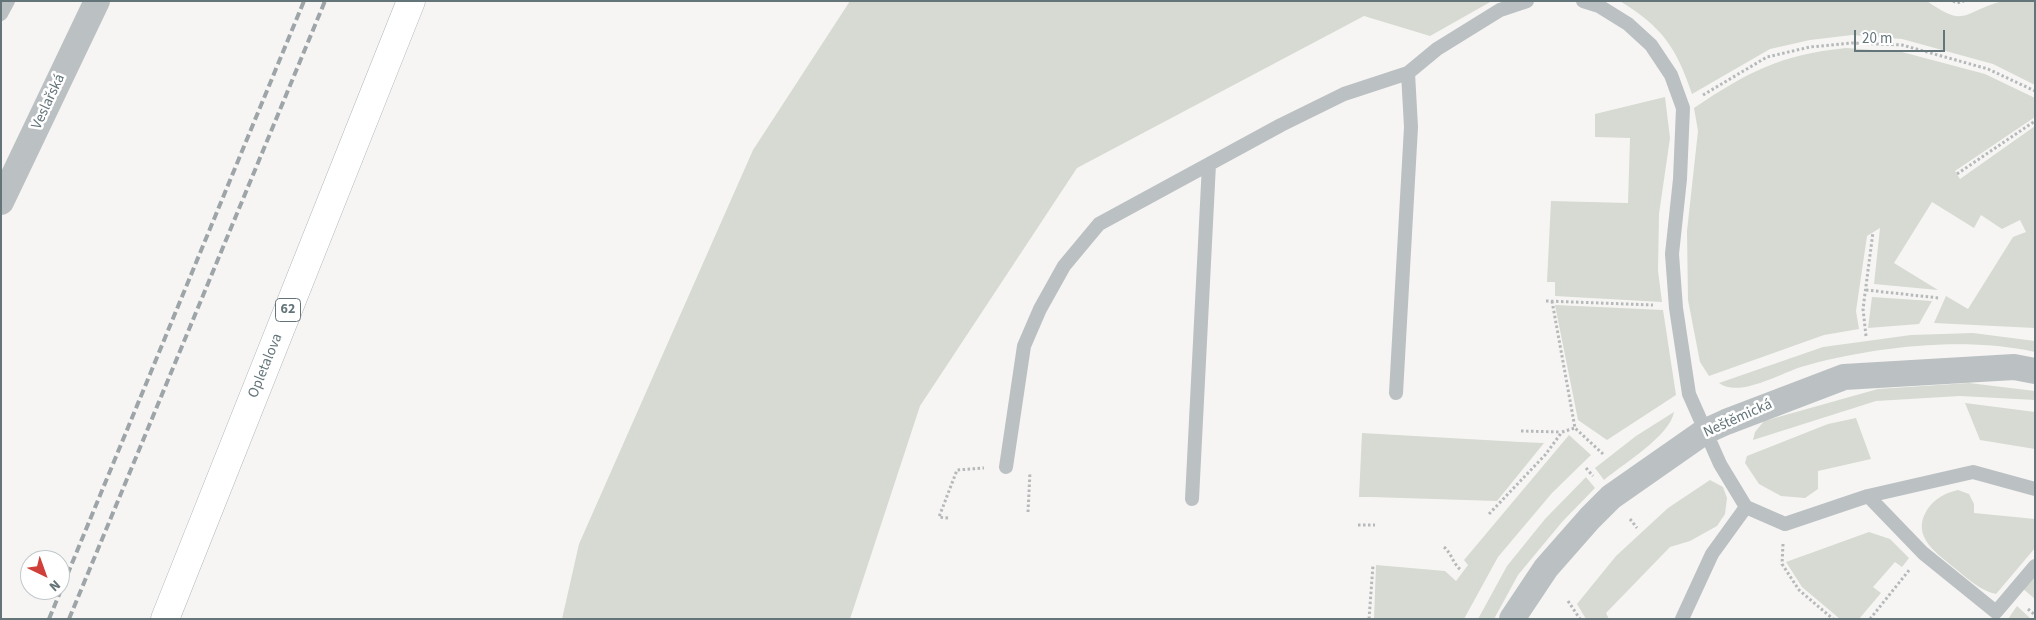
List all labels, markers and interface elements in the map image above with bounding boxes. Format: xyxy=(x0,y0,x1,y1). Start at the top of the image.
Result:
scale bar xyxy=(1856,20,1947,52)
text: 20 m xyxy=(1862,28,1892,49)
street label: Veslařská xyxy=(28,72,70,132)
road number: 62 xyxy=(276,298,300,322)
street label: Opletalova xyxy=(245,331,287,401)
street label: Neštěmická xyxy=(1701,396,1775,442)
north arrow xyxy=(20,550,70,600)
text: N xyxy=(44,575,65,596)

